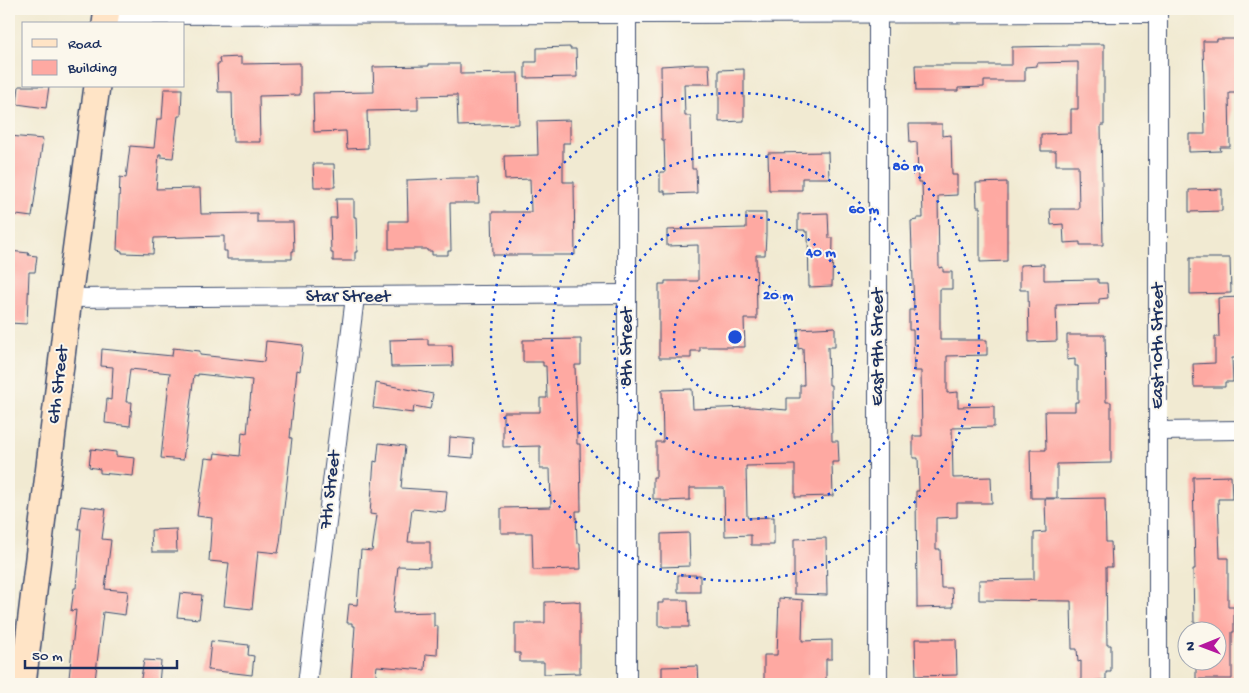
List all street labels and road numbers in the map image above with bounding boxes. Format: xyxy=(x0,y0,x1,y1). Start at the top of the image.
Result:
street label: East 10th Street xyxy=(1148,281,1169,409)
street label: East 9th Street xyxy=(868,286,889,406)
street label: Star Street xyxy=(306,287,392,308)
street label: 8th Street xyxy=(617,306,638,387)
street label: 6th Street xyxy=(44,343,74,425)
street label: 7th Street xyxy=(316,448,346,531)

